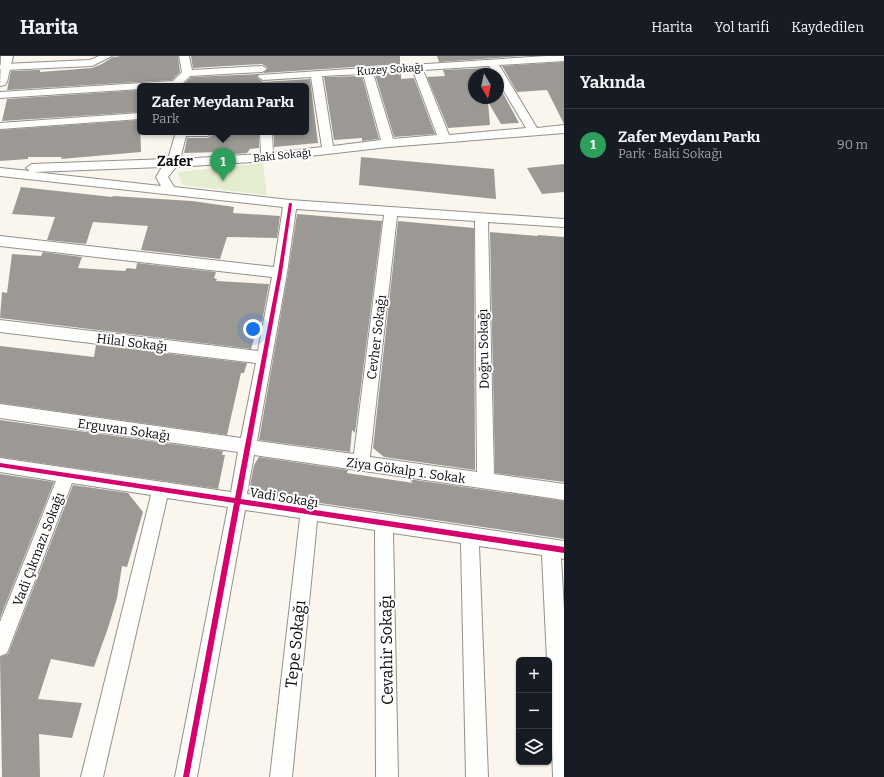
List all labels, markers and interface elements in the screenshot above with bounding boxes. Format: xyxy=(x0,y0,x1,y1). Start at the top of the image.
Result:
text: Harita xyxy=(20,16,78,39)
text: Harita xyxy=(651,19,693,36)
text: Yol tarifi xyxy=(715,19,769,36)
text: Kaydedilen xyxy=(791,19,864,36)
street label: Kuzey Sokağı xyxy=(356,61,425,78)
north arrow xyxy=(468,68,504,104)
text: Yakında xyxy=(580,72,645,93)
popup xyxy=(137,83,309,135)
text: Zafer Meydanı Parkı xyxy=(152,93,294,111)
text: Park xyxy=(152,111,179,126)
text: Zafer Meydanı Parkı xyxy=(618,128,760,146)
text: 1 xyxy=(590,137,596,152)
text: 90 m xyxy=(837,137,868,152)
street label: Baki Sokağı xyxy=(252,146,312,165)
text: Park · Baki Sokağı xyxy=(618,146,722,161)
pin: 1 xyxy=(210,148,236,181)
district label: Zafer xyxy=(157,153,193,170)
street label: Cevher Sokağı xyxy=(364,294,389,380)
street label: Doğru Sokağı xyxy=(475,309,492,389)
your location xyxy=(243,319,263,339)
street label: Hilal Sokağı xyxy=(96,331,168,354)
street label: Erguvan Sokağı xyxy=(77,416,171,443)
street label: Ziya Gökalp 1. Sokak xyxy=(345,455,467,486)
street label: Vadi Sokağı xyxy=(248,485,319,510)
street label: Vadi Çıkmazı Sokağı xyxy=(10,490,67,608)
street label: Cevahir Sokağı xyxy=(376,595,397,705)
street label: Tepe Sokağı xyxy=(281,599,310,689)
map controls xyxy=(516,657,552,765)
button: + xyxy=(516,657,552,693)
button: − xyxy=(516,693,552,729)
button: layers xyxy=(516,729,552,765)

